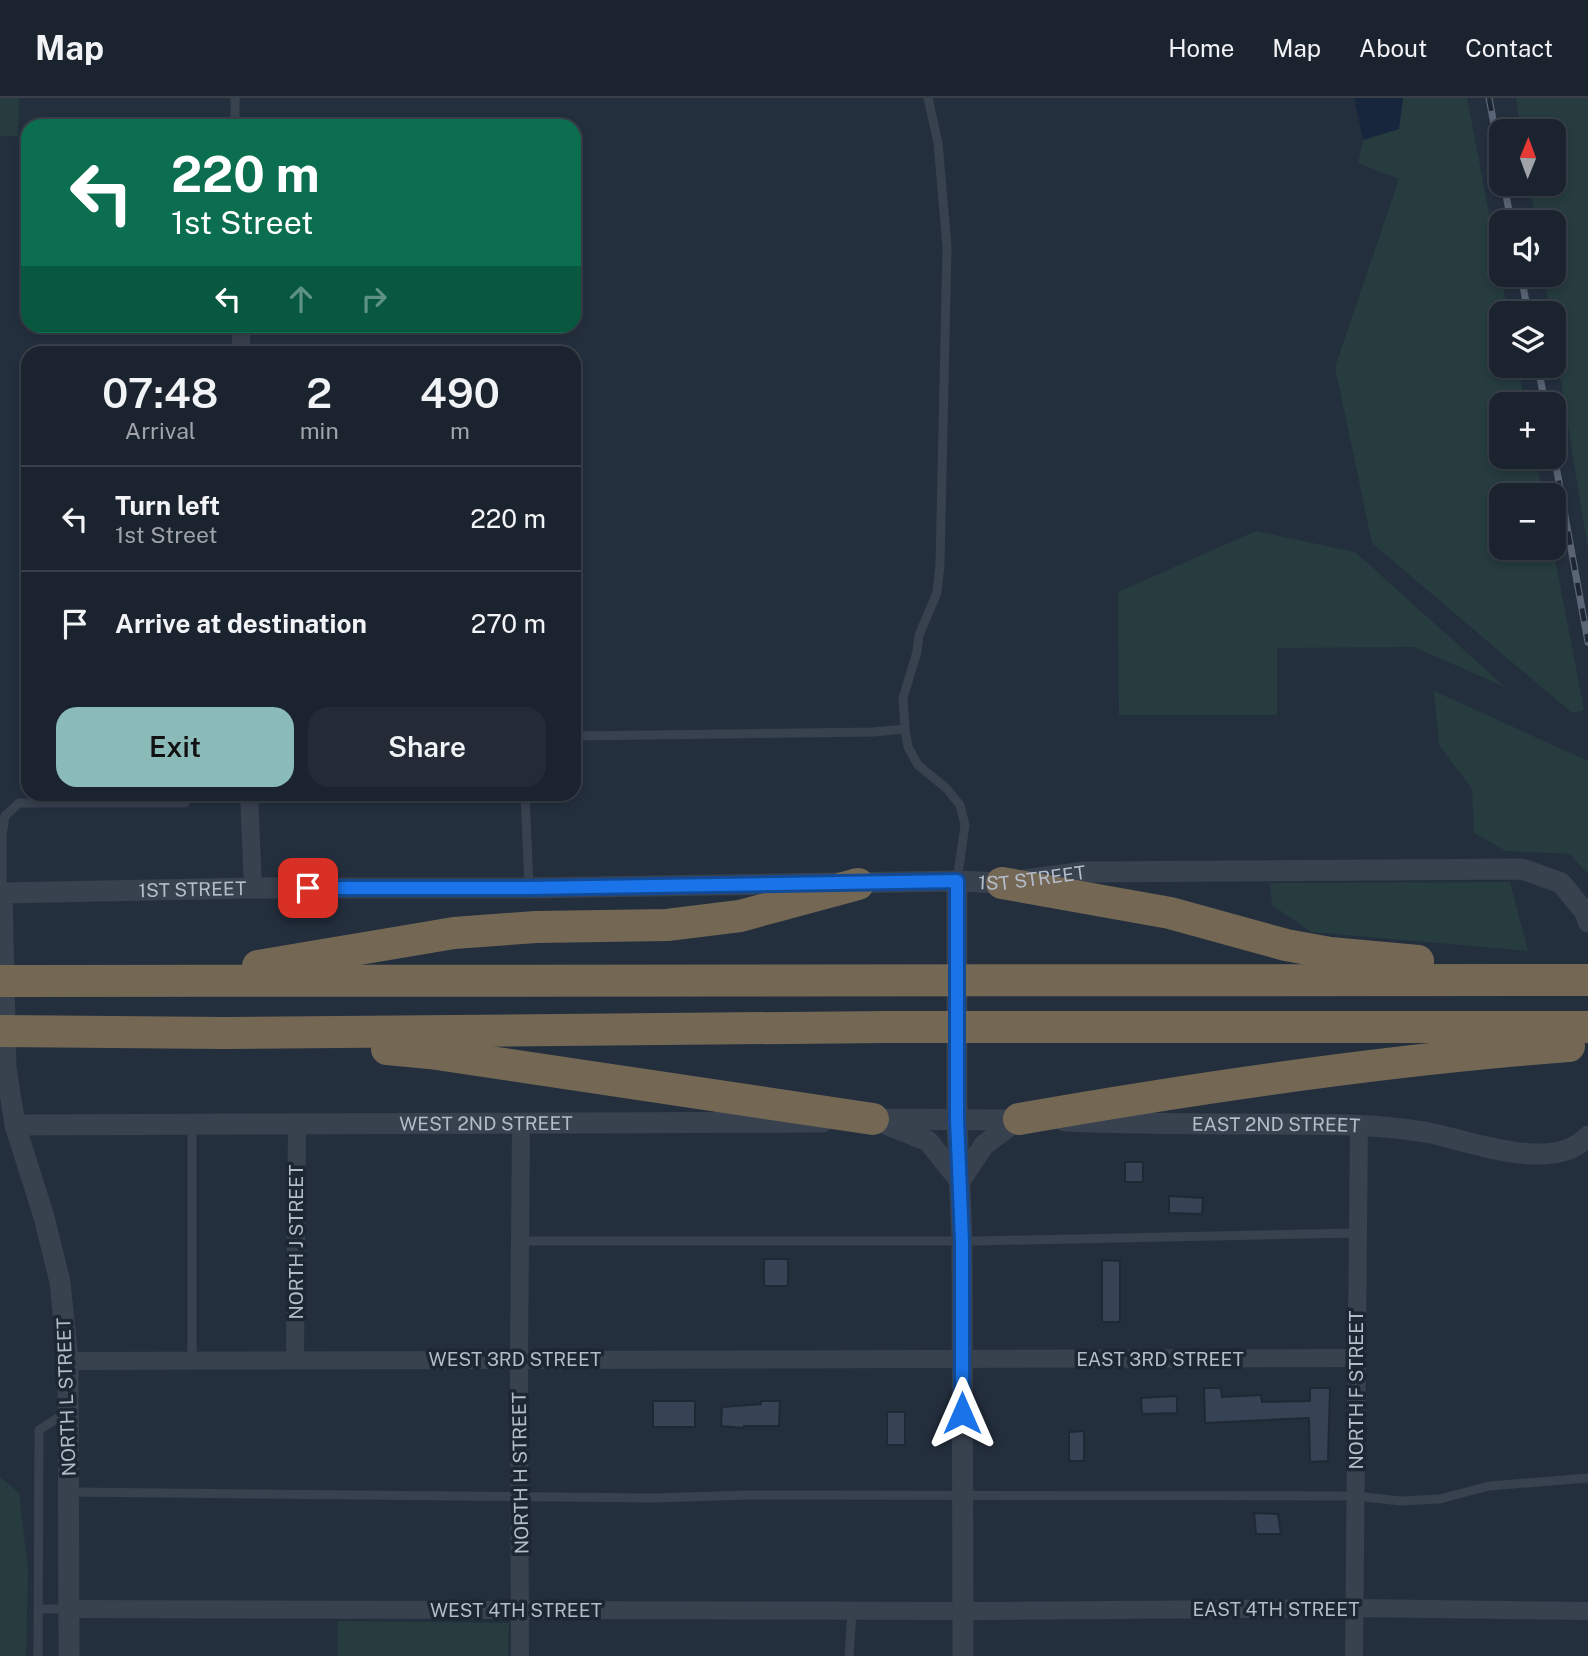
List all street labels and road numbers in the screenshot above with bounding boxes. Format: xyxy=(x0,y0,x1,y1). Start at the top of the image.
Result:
street label: 1ST STREET xyxy=(978,861,1087,894)
street label: 1ST STREET xyxy=(138,877,247,901)
street label: WEST 2ND STREET xyxy=(399,1112,573,1135)
street label: EAST 2ND STREET xyxy=(1192,1113,1361,1136)
street label: NORTH J STREET xyxy=(285,1164,307,1320)
street label: NORTH F STREET xyxy=(1345,1310,1367,1470)
street label: NORTH L STREET xyxy=(52,1317,80,1477)
street label: WEST 3RD STREET xyxy=(429,1348,601,1370)
street label: EAST 3RD STREET xyxy=(1076,1348,1244,1370)
street label: NORTH H STREET xyxy=(508,1392,532,1554)
street label: EAST 4TH STREET xyxy=(1192,1598,1360,1620)
street label: WEST 4TH STREET xyxy=(430,1599,602,1621)

